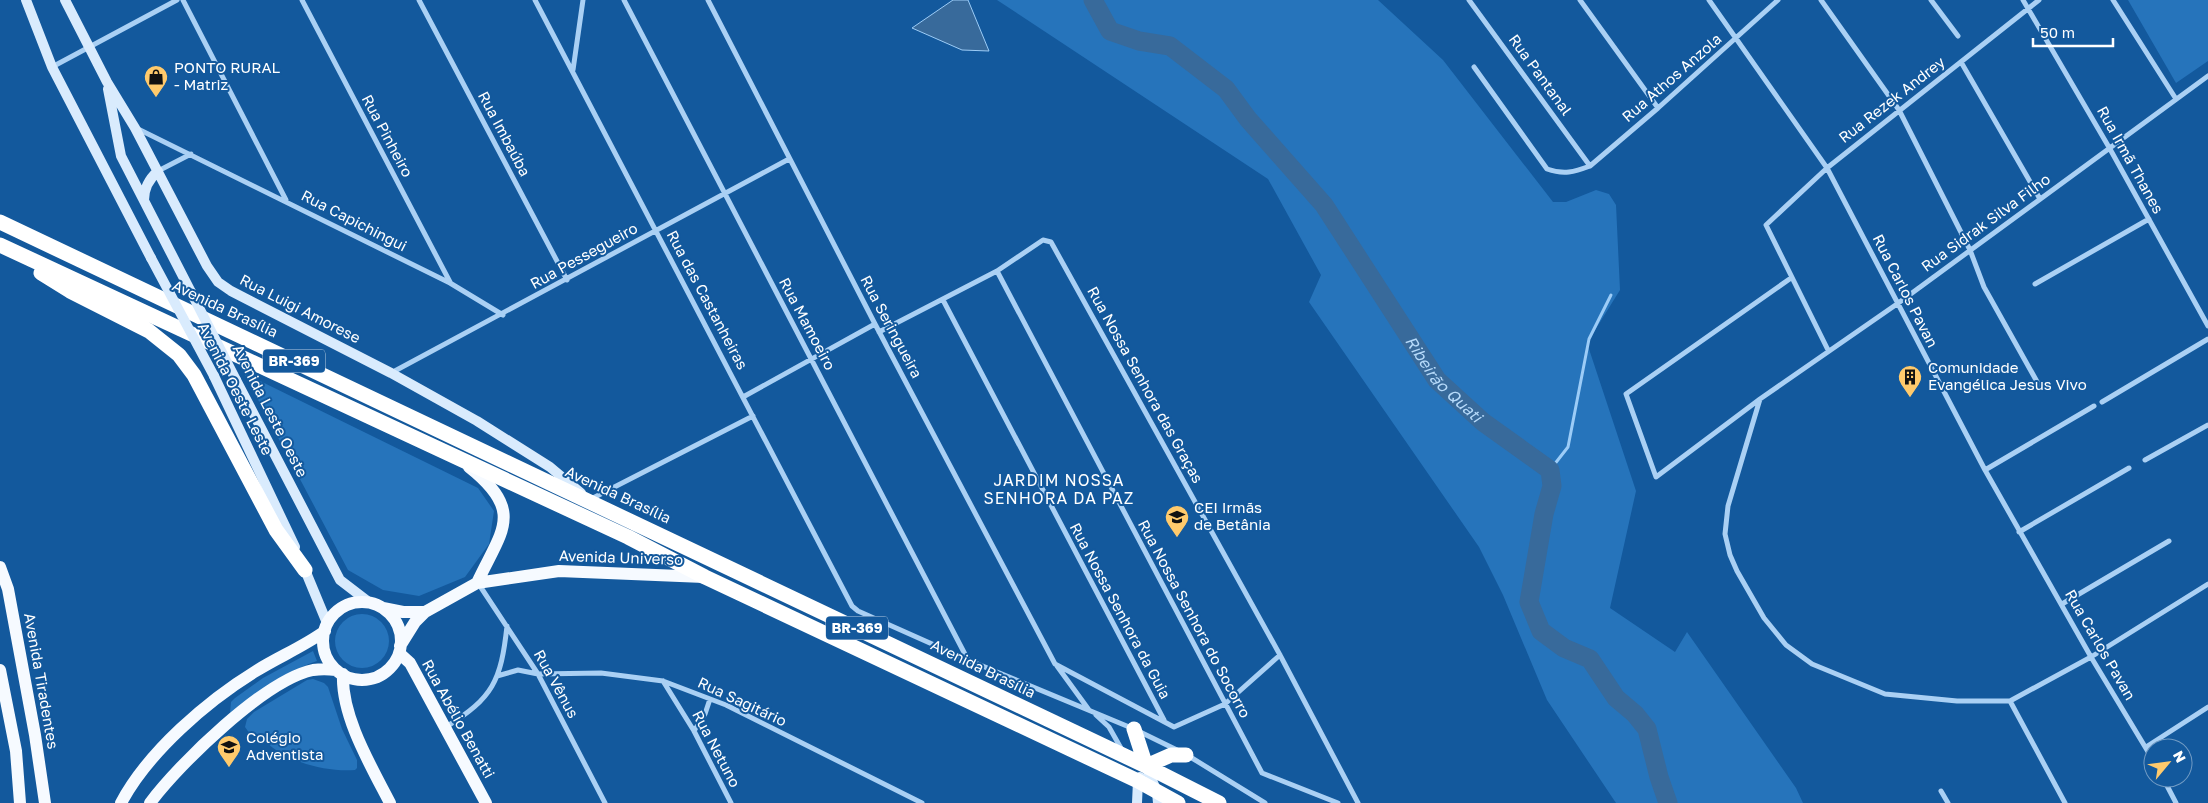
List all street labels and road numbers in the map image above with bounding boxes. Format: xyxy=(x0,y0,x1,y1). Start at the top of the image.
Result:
street label: Rua Athos Anzola xyxy=(1618,29,1725,125)
street label: Rua Pantanal xyxy=(1505,31,1576,118)
street label: Rua Rezek Andrey xyxy=(1835,52,1948,146)
street label: Rua Imbaúba xyxy=(475,88,535,179)
street label: Rua Pinheiro xyxy=(359,91,417,180)
street label: Rua Irmã Thanes xyxy=(2094,103,2168,216)
street label: Rua Sidrak Silva Filho xyxy=(1918,169,2053,275)
street label: Rua Capichingui xyxy=(299,186,410,254)
street label: Rua Pessegueiro xyxy=(527,218,640,292)
street label: Rua das Castanheiras xyxy=(664,227,752,372)
street label: Rua Carlos Pavan xyxy=(1870,231,1942,350)
street label: Rua Luigi Amorese xyxy=(237,270,364,346)
street label: Rua Seringueira xyxy=(857,272,927,381)
street label: Rua Mamoeiro xyxy=(776,274,840,373)
street label: Avenida Brasília xyxy=(170,276,281,340)
street label: Rua Nossa Senhora das Graças xyxy=(1084,283,1208,486)
street label: Avenida Oeste Leste xyxy=(195,319,277,458)
street label: Avenida Leste Oeste xyxy=(230,341,312,480)
road number: BR-369 xyxy=(263,350,325,372)
street label: Avenida Brasília xyxy=(563,462,674,526)
street label: Rua Nossa Senhora do Socorro xyxy=(1135,516,1255,721)
street label: Rua Nossa Senhora da Guia xyxy=(1067,519,1175,702)
street label: Avenida Universo xyxy=(559,546,684,568)
street label: Rua Carlos Pavan xyxy=(2062,586,2140,703)
street label: Avenida Tiradentes xyxy=(21,611,63,750)
road number: BR-369 xyxy=(826,616,888,640)
street label: Avenida Brasília xyxy=(928,635,1039,701)
street label: Rua Vênus xyxy=(531,646,583,721)
street label: Rua Abélio Benatti xyxy=(419,656,499,781)
street label: Rua Sagitário xyxy=(695,673,790,730)
street label: Rua Netuno xyxy=(689,707,745,790)

